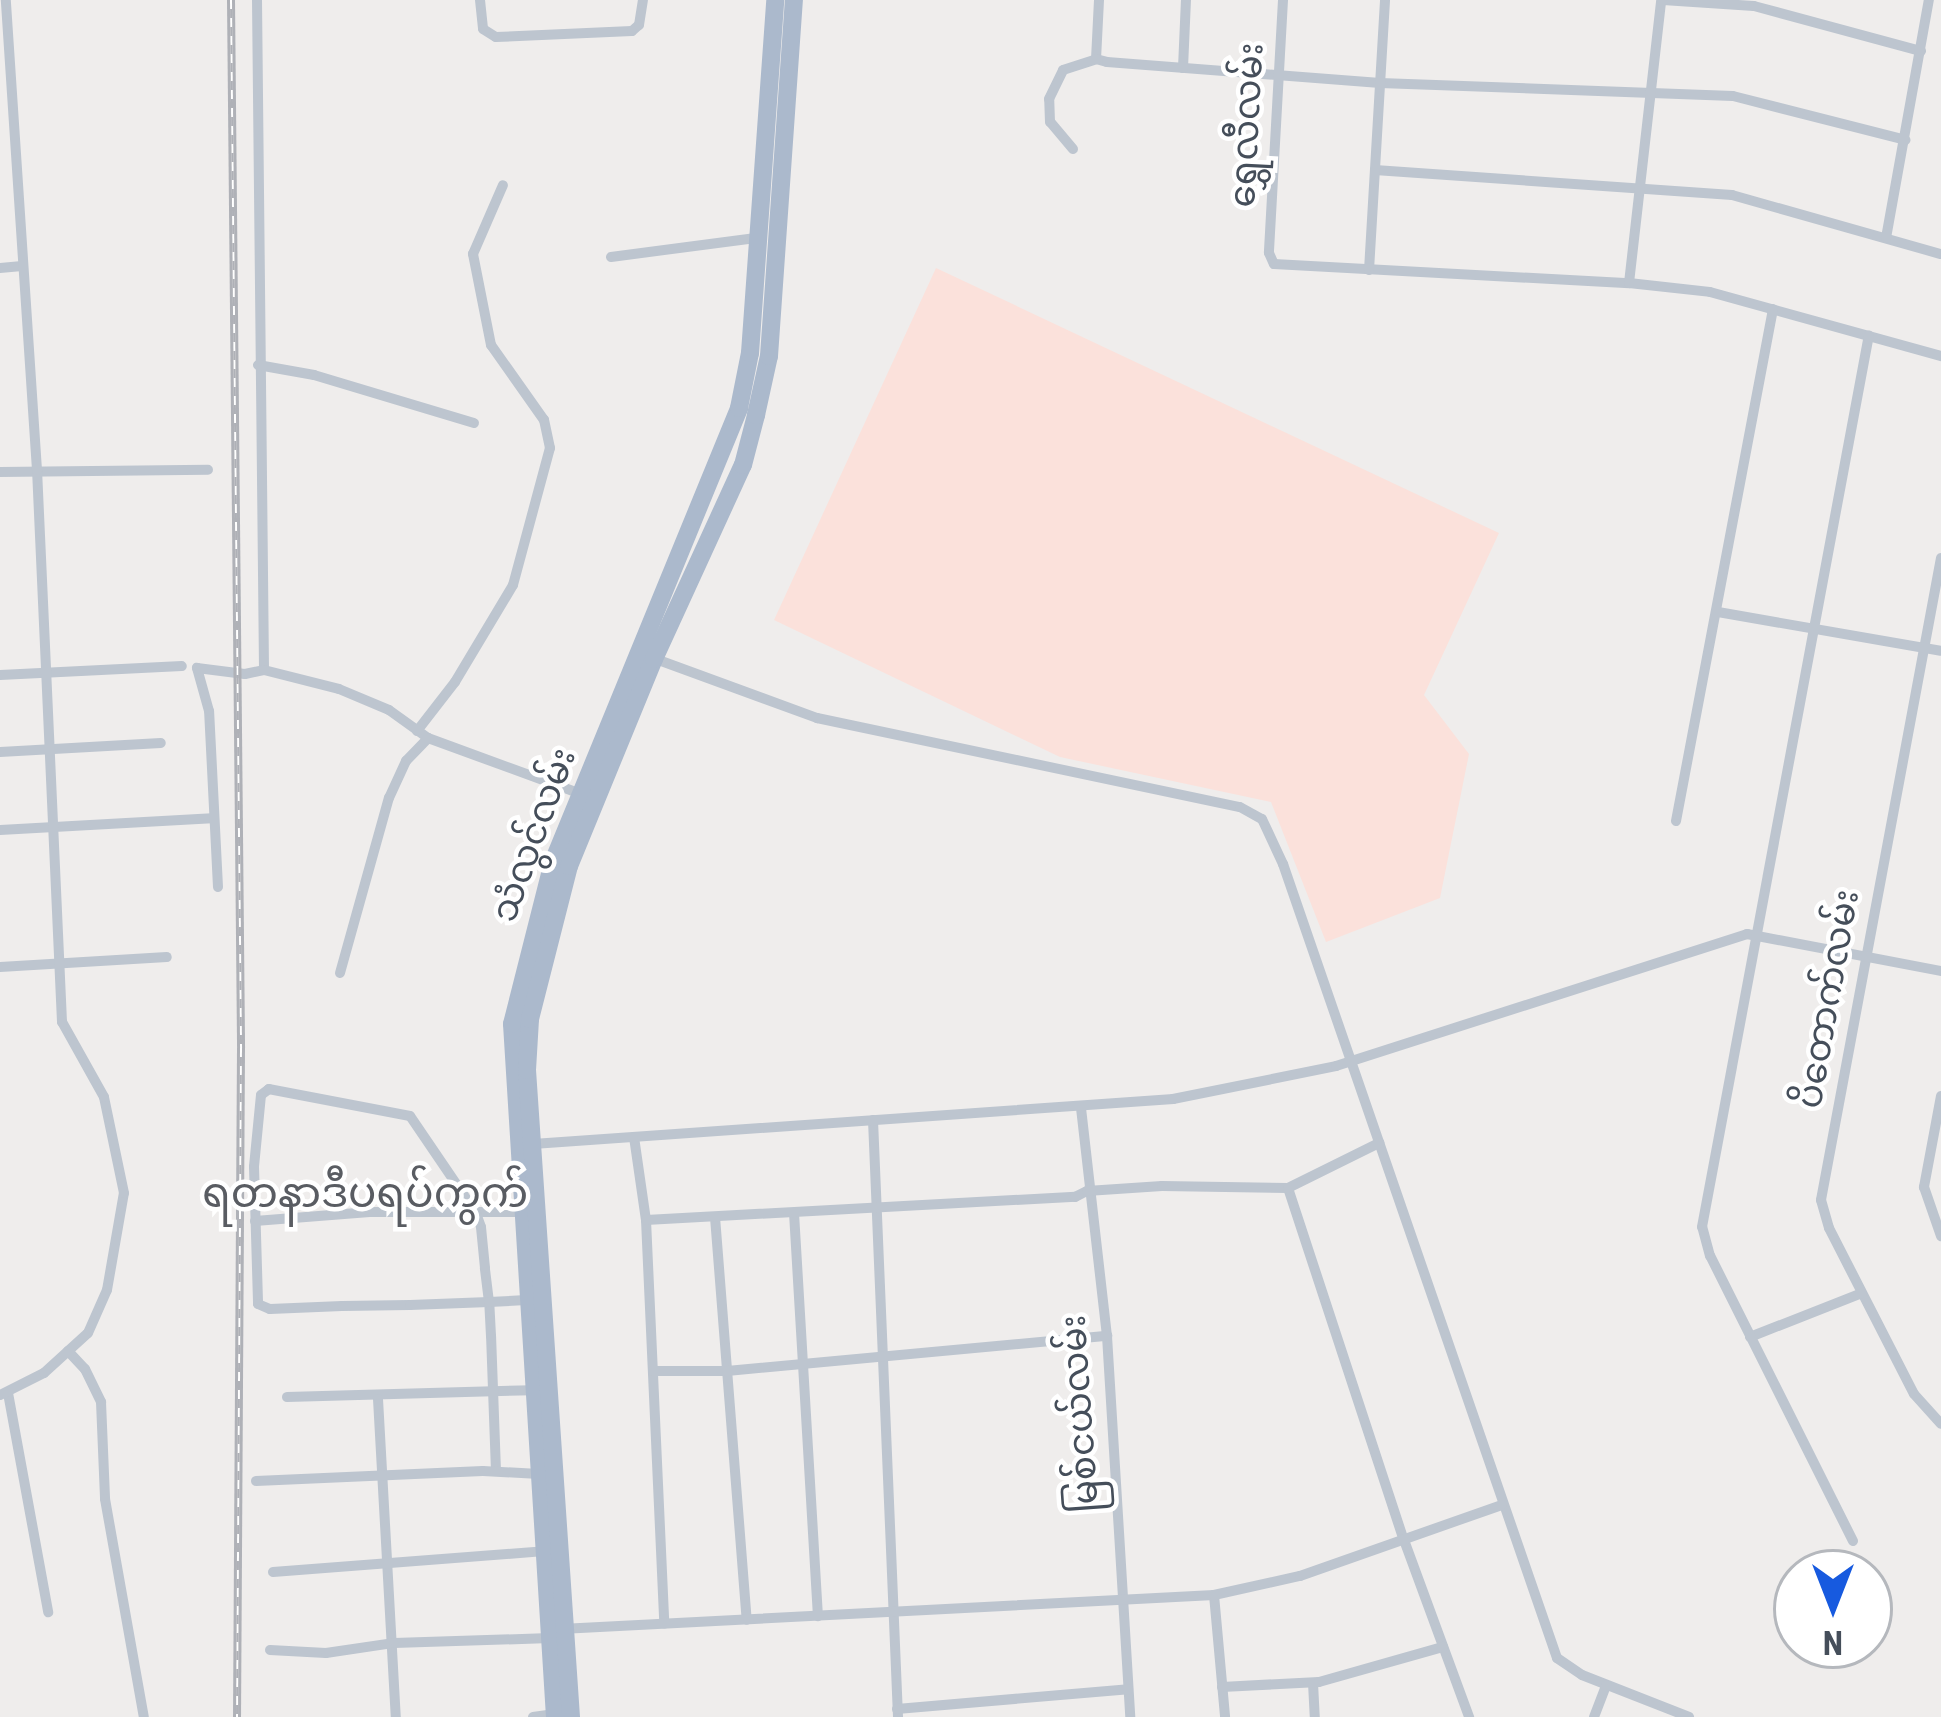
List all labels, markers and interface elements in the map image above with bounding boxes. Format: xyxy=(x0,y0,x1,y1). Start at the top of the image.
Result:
street label: ရွှေလီလမ်း xyxy=(1221,42,1273,208)
street label: သံလွင်လမ်း xyxy=(483,742,585,928)
street label: ပိတောက်လမ်း xyxy=(1788,886,1868,1112)
district label: ရတနာဒီပရပ်ကွက် xyxy=(202,1168,528,1218)
street label: မြစ်ငယ်လမ်း xyxy=(1052,1314,1108,1514)
north arrow xyxy=(1773,1549,1893,1669)
text: N xyxy=(1823,1623,1843,1662)

